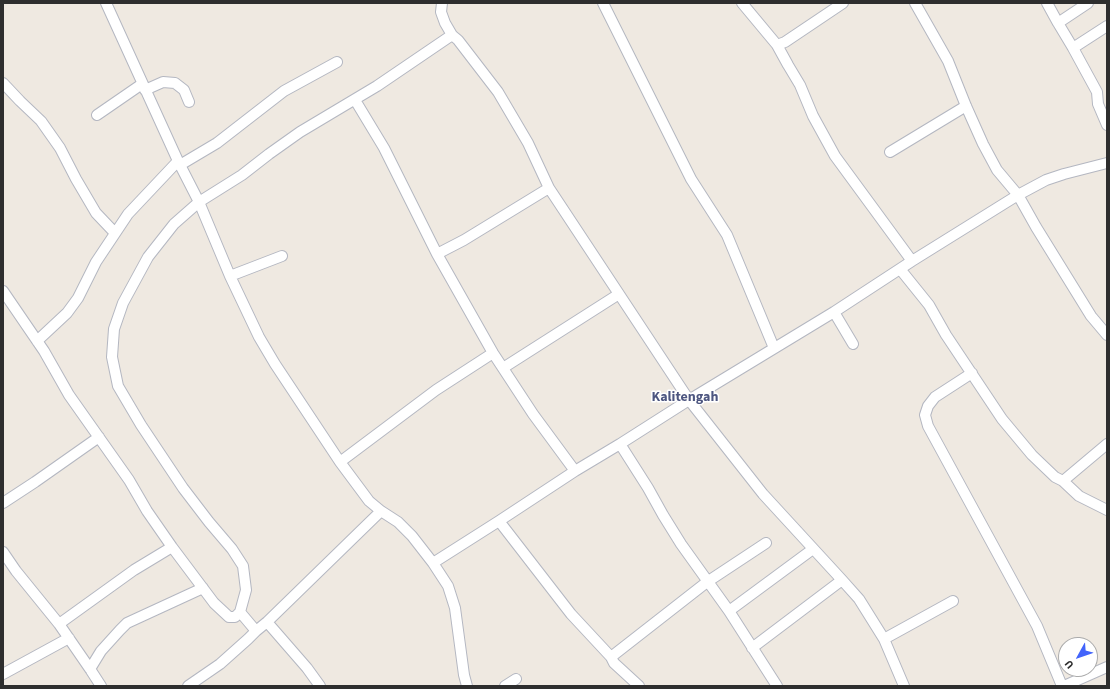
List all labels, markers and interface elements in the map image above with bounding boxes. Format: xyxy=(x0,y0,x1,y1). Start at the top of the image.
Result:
district label: Kalitengah xyxy=(652,390,718,406)
north arrow xyxy=(1058,637,1098,677)
text: U xyxy=(1061,657,1077,672)

